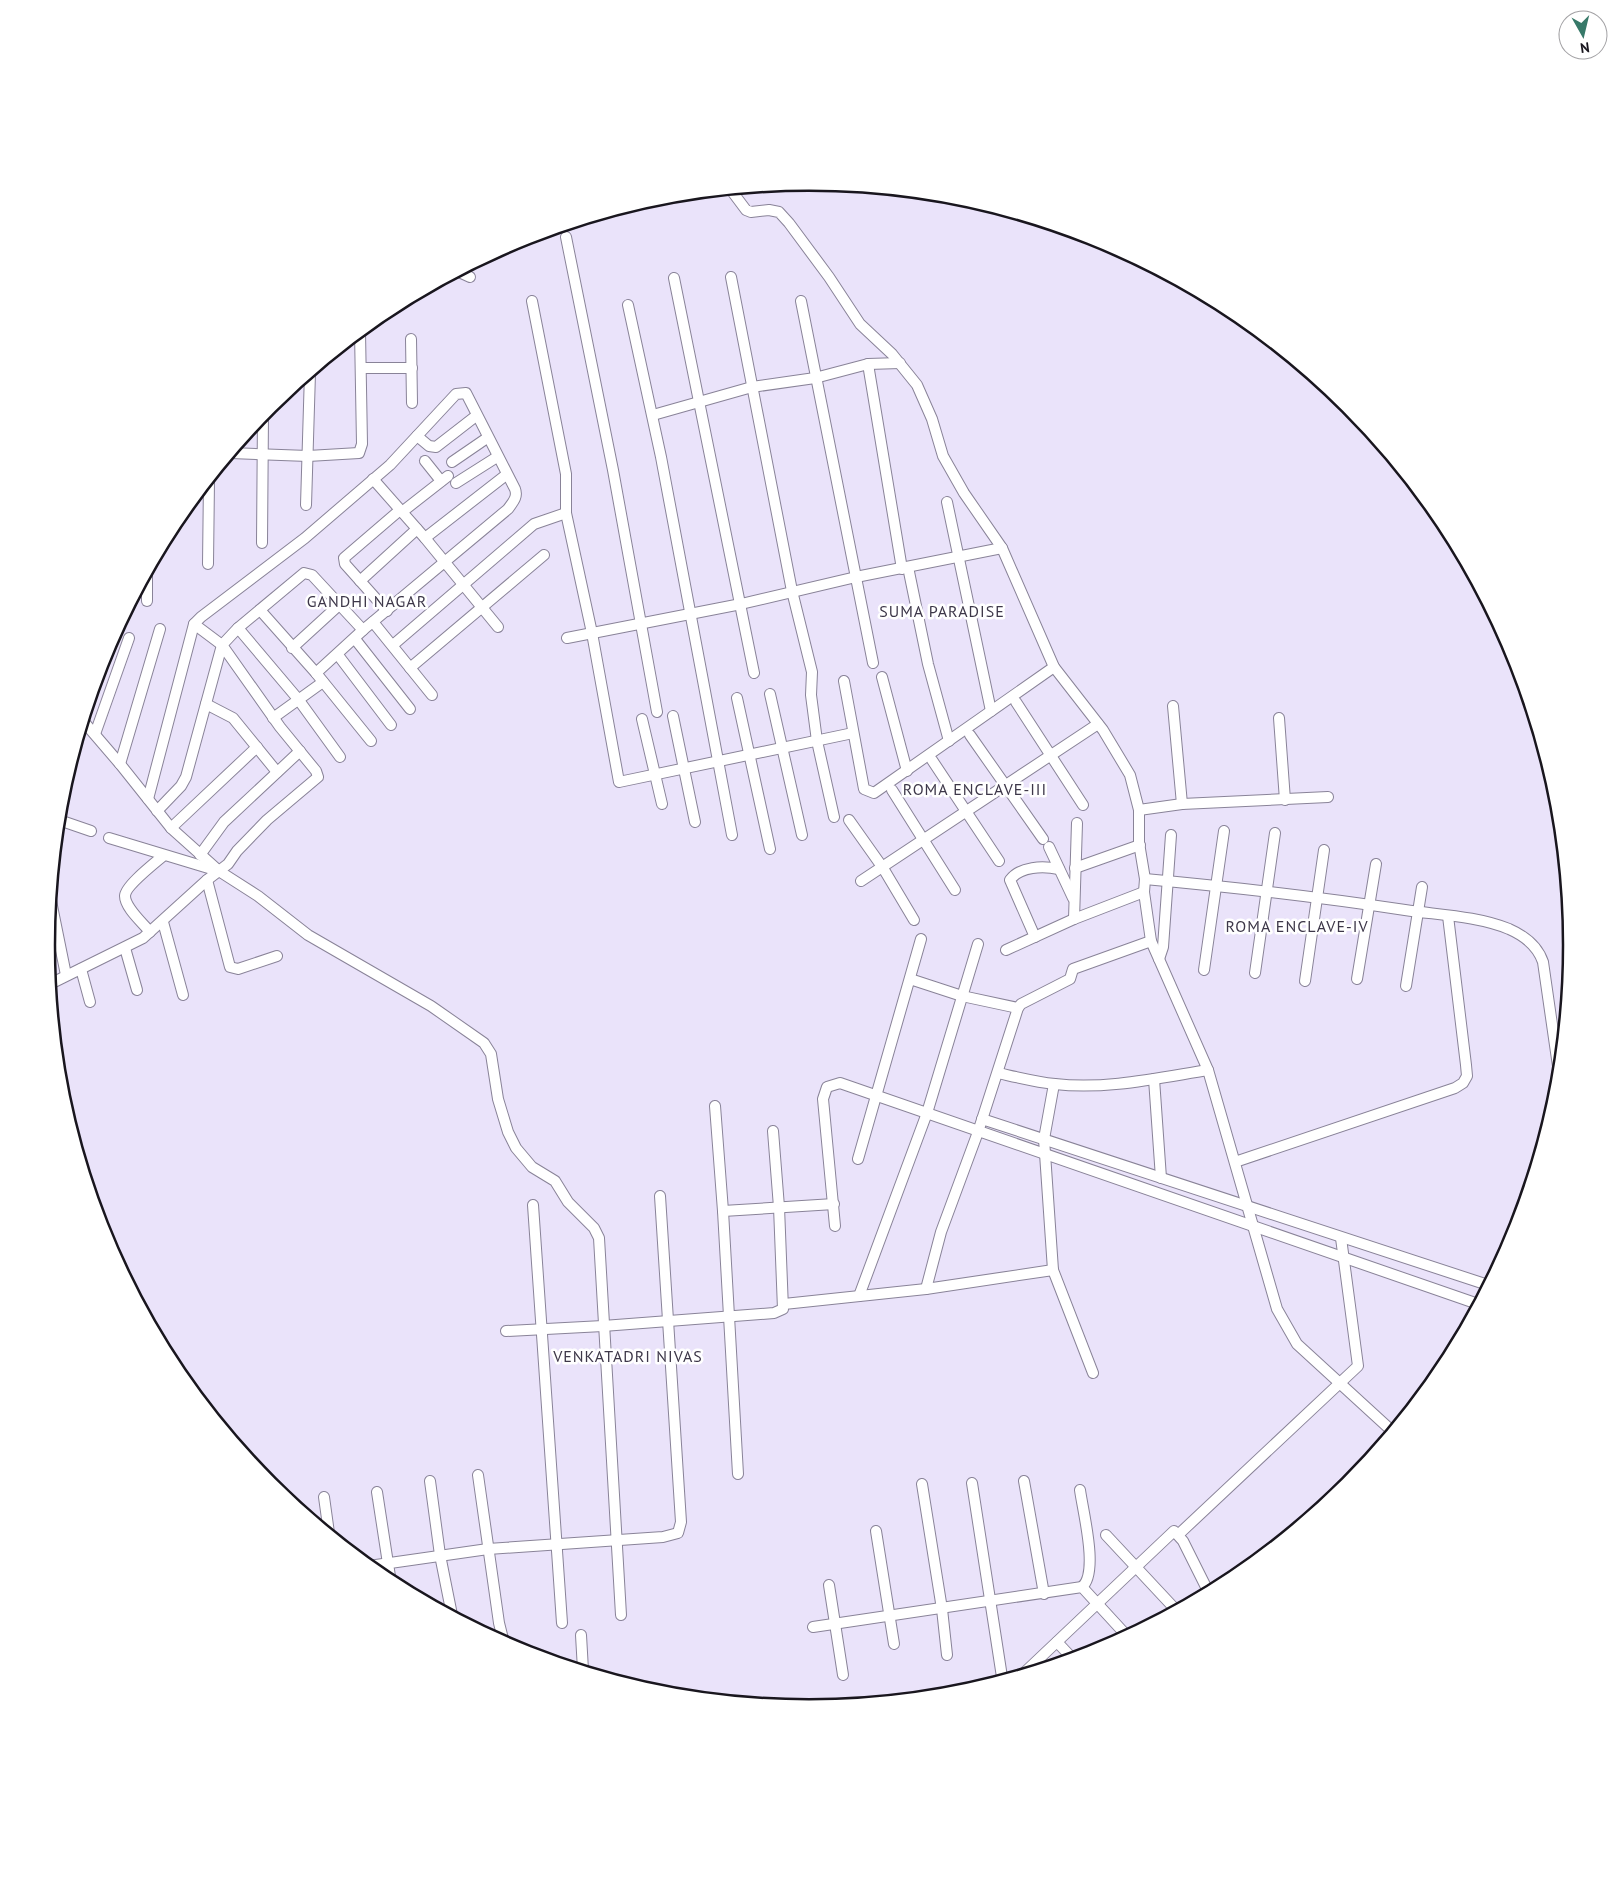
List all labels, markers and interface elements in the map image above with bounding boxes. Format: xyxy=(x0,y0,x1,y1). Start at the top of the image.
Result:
north arrow xyxy=(1558,10,1608,60)
text: N xyxy=(1579,38,1591,57)
district label: GANDHI NAGAR xyxy=(307,591,427,611)
district label: SUMA PARADISE xyxy=(879,601,1005,621)
district label: ROMA ENCLAVE-III xyxy=(903,779,1047,799)
district label: ROMA ENCLAVE-IV xyxy=(1225,916,1369,936)
district label: VENKATADRI NIVAS xyxy=(552,1346,703,1366)

